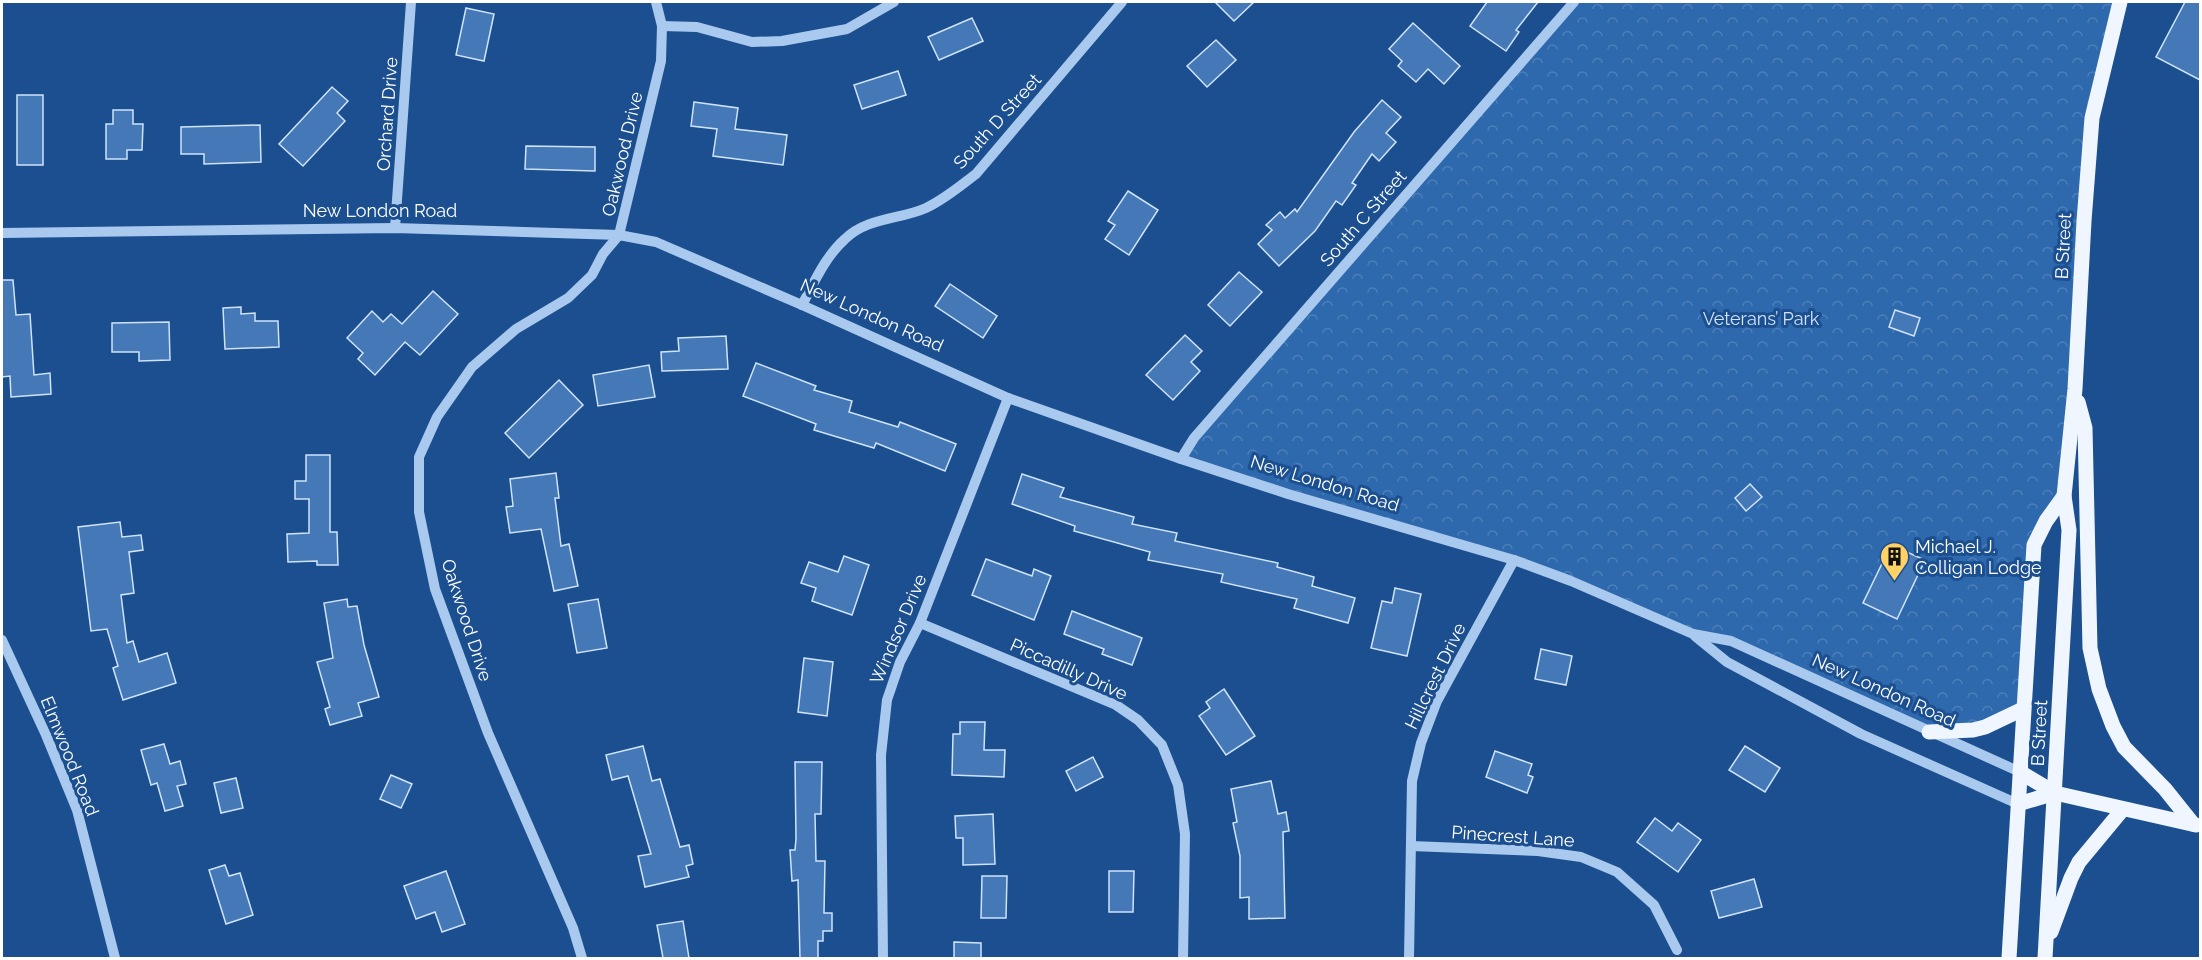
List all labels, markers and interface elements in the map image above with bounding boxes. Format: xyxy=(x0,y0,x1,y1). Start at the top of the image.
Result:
street label: Orchard Drive xyxy=(373,56,401,172)
street label: South D Street xyxy=(949,69,1045,173)
street label: Oakwood Drive xyxy=(597,89,647,218)
street label: South C Street xyxy=(1316,166,1410,270)
street label: New London Road xyxy=(303,200,457,221)
street label: B Street xyxy=(2051,212,2075,280)
street label: New London Road xyxy=(797,274,947,356)
park label: Veterans’ Park xyxy=(1703,308,1820,329)
street label: New London Road xyxy=(1248,450,1402,516)
place label: Michael J. Colligan Lodge xyxy=(1915,536,2042,578)
building icon: Michael J. Colligan Lodge xyxy=(1878,540,1910,582)
street label: Oakwood Drive xyxy=(437,556,497,684)
street label: Windsor Drive xyxy=(865,571,931,687)
street label: Hillcrest Drive xyxy=(1400,619,1470,733)
street label: Piccadilly Drive xyxy=(1007,634,1131,704)
street label: New London Road xyxy=(1809,649,1959,731)
street label: Elmwood Road xyxy=(36,693,104,819)
street label: B Street xyxy=(2027,699,2051,767)
street label: Pinecrest Lane xyxy=(1451,821,1576,851)

